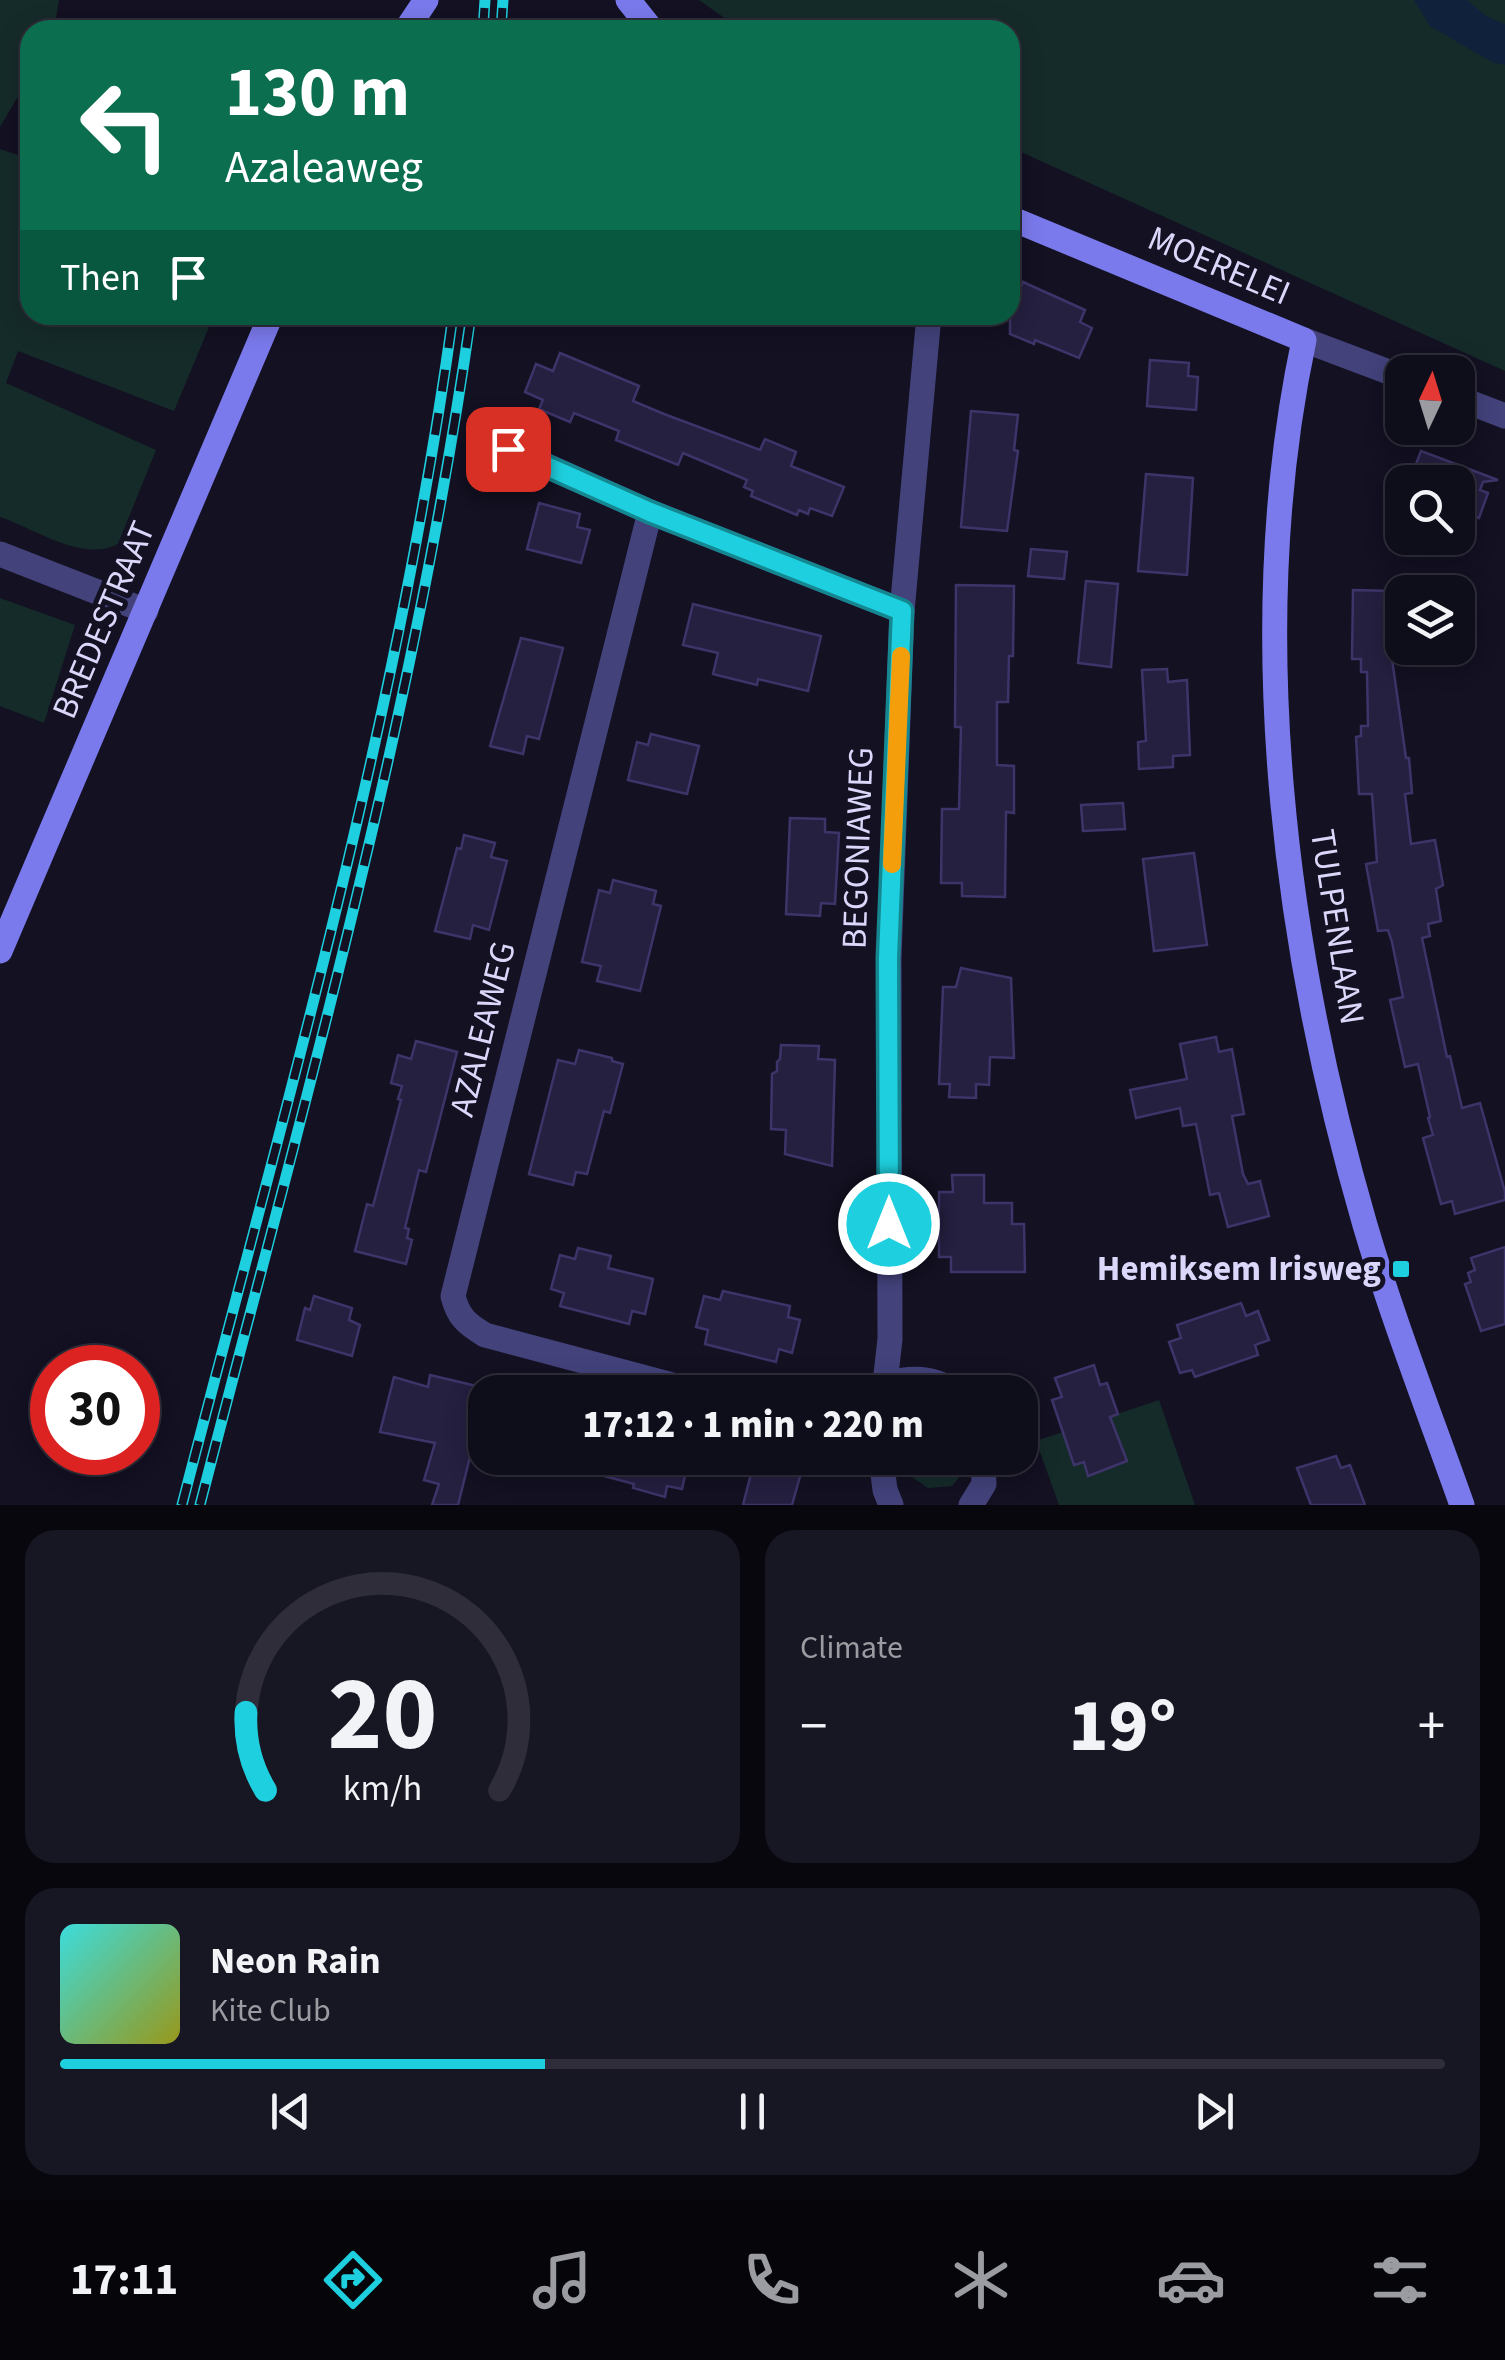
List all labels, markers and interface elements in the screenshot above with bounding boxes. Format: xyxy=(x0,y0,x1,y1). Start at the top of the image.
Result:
text: 130 m xyxy=(225,43,410,143)
icon: left xyxy=(60,60,190,190)
text: Azaleaweg xyxy=(225,136,423,200)
street label: MOERELEI xyxy=(1140,214,1298,318)
icon: arrive xyxy=(161,250,216,305)
text: Then xyxy=(60,251,141,305)
north arrow xyxy=(1385,355,1475,445)
map controls xyxy=(1385,355,1475,665)
pin xyxy=(466,407,551,492)
icon: arrive xyxy=(481,422,536,477)
button: search xyxy=(1385,465,1475,555)
street label: BREDESTRAAT xyxy=(40,514,168,726)
button: layers xyxy=(1385,575,1475,665)
street label: BEGONIAWEG xyxy=(829,746,887,950)
street label: TULPENLAAN xyxy=(1297,826,1377,1028)
street label: AZALEAWEG xyxy=(437,936,529,1122)
position arrow xyxy=(837,1172,941,1276)
place label: Hemiksem Irisweg xyxy=(1097,1244,1381,1294)
marker: Hemiksem Irisweg xyxy=(1390,1258,1412,1280)
speed limit sign: 30 xyxy=(30,1345,160,1475)
text: 17:12 · 1 min · 220 m xyxy=(582,1398,924,1452)
text: Climate xyxy=(800,1625,903,1671)
text: 20 xyxy=(328,1642,437,1790)
text: 19° xyxy=(1069,1673,1176,1780)
text: − xyxy=(800,1688,827,1766)
text: + xyxy=(1418,1688,1445,1766)
text: km/h xyxy=(343,1763,422,1814)
text: Neon Rain xyxy=(210,1934,381,1988)
text: Kite Club xyxy=(210,1988,331,2034)
icon: previous xyxy=(263,2084,318,2139)
icon: pause xyxy=(725,2084,780,2139)
icon: next xyxy=(1187,2084,1242,2139)
icon: directions xyxy=(318,2245,388,2315)
icon: music xyxy=(527,2245,597,2315)
icon: phone xyxy=(737,2245,807,2315)
icon: climate xyxy=(946,2245,1016,2315)
icon: car xyxy=(1156,2245,1226,2315)
icon: filters xyxy=(1365,2245,1435,2315)
text: 17:11 xyxy=(70,2248,178,2312)

